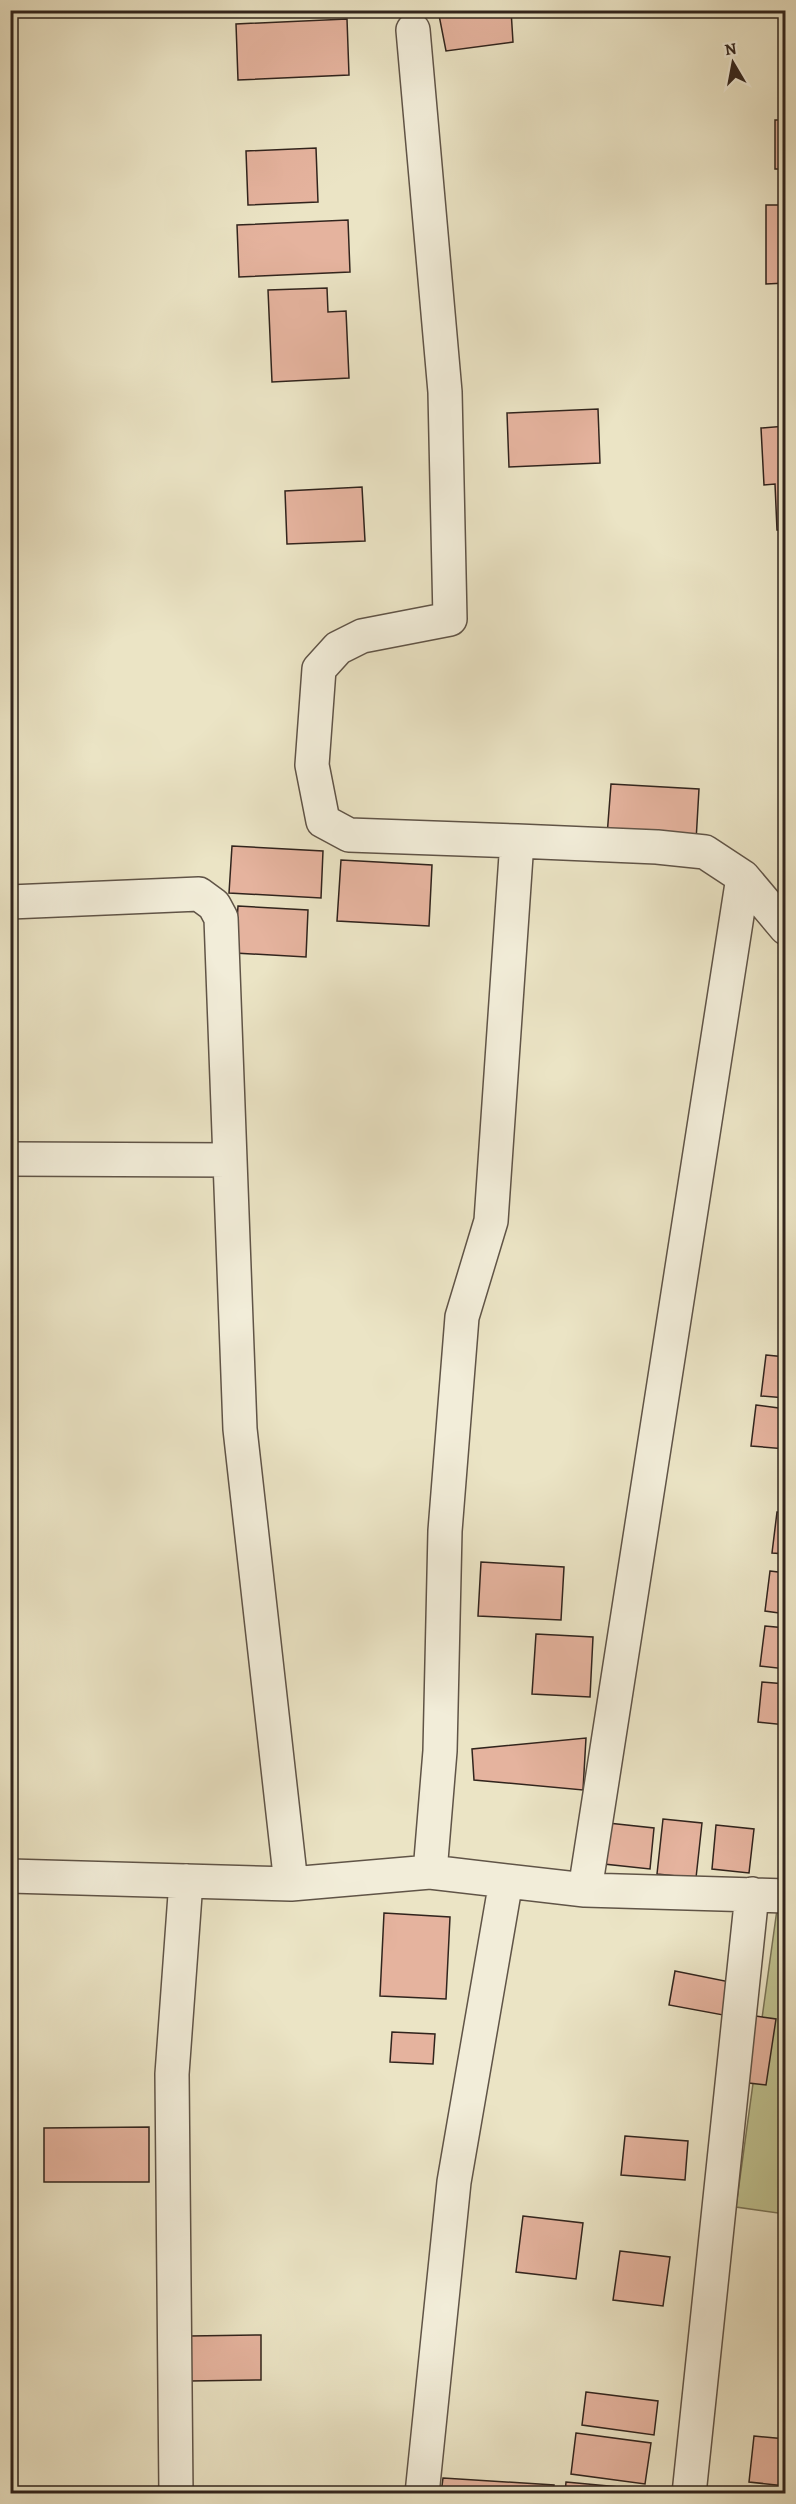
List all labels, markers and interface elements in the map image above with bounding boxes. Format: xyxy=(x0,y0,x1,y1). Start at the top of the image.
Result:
north arrow xyxy=(703,33,763,93)
text: N xyxy=(723,37,739,61)

